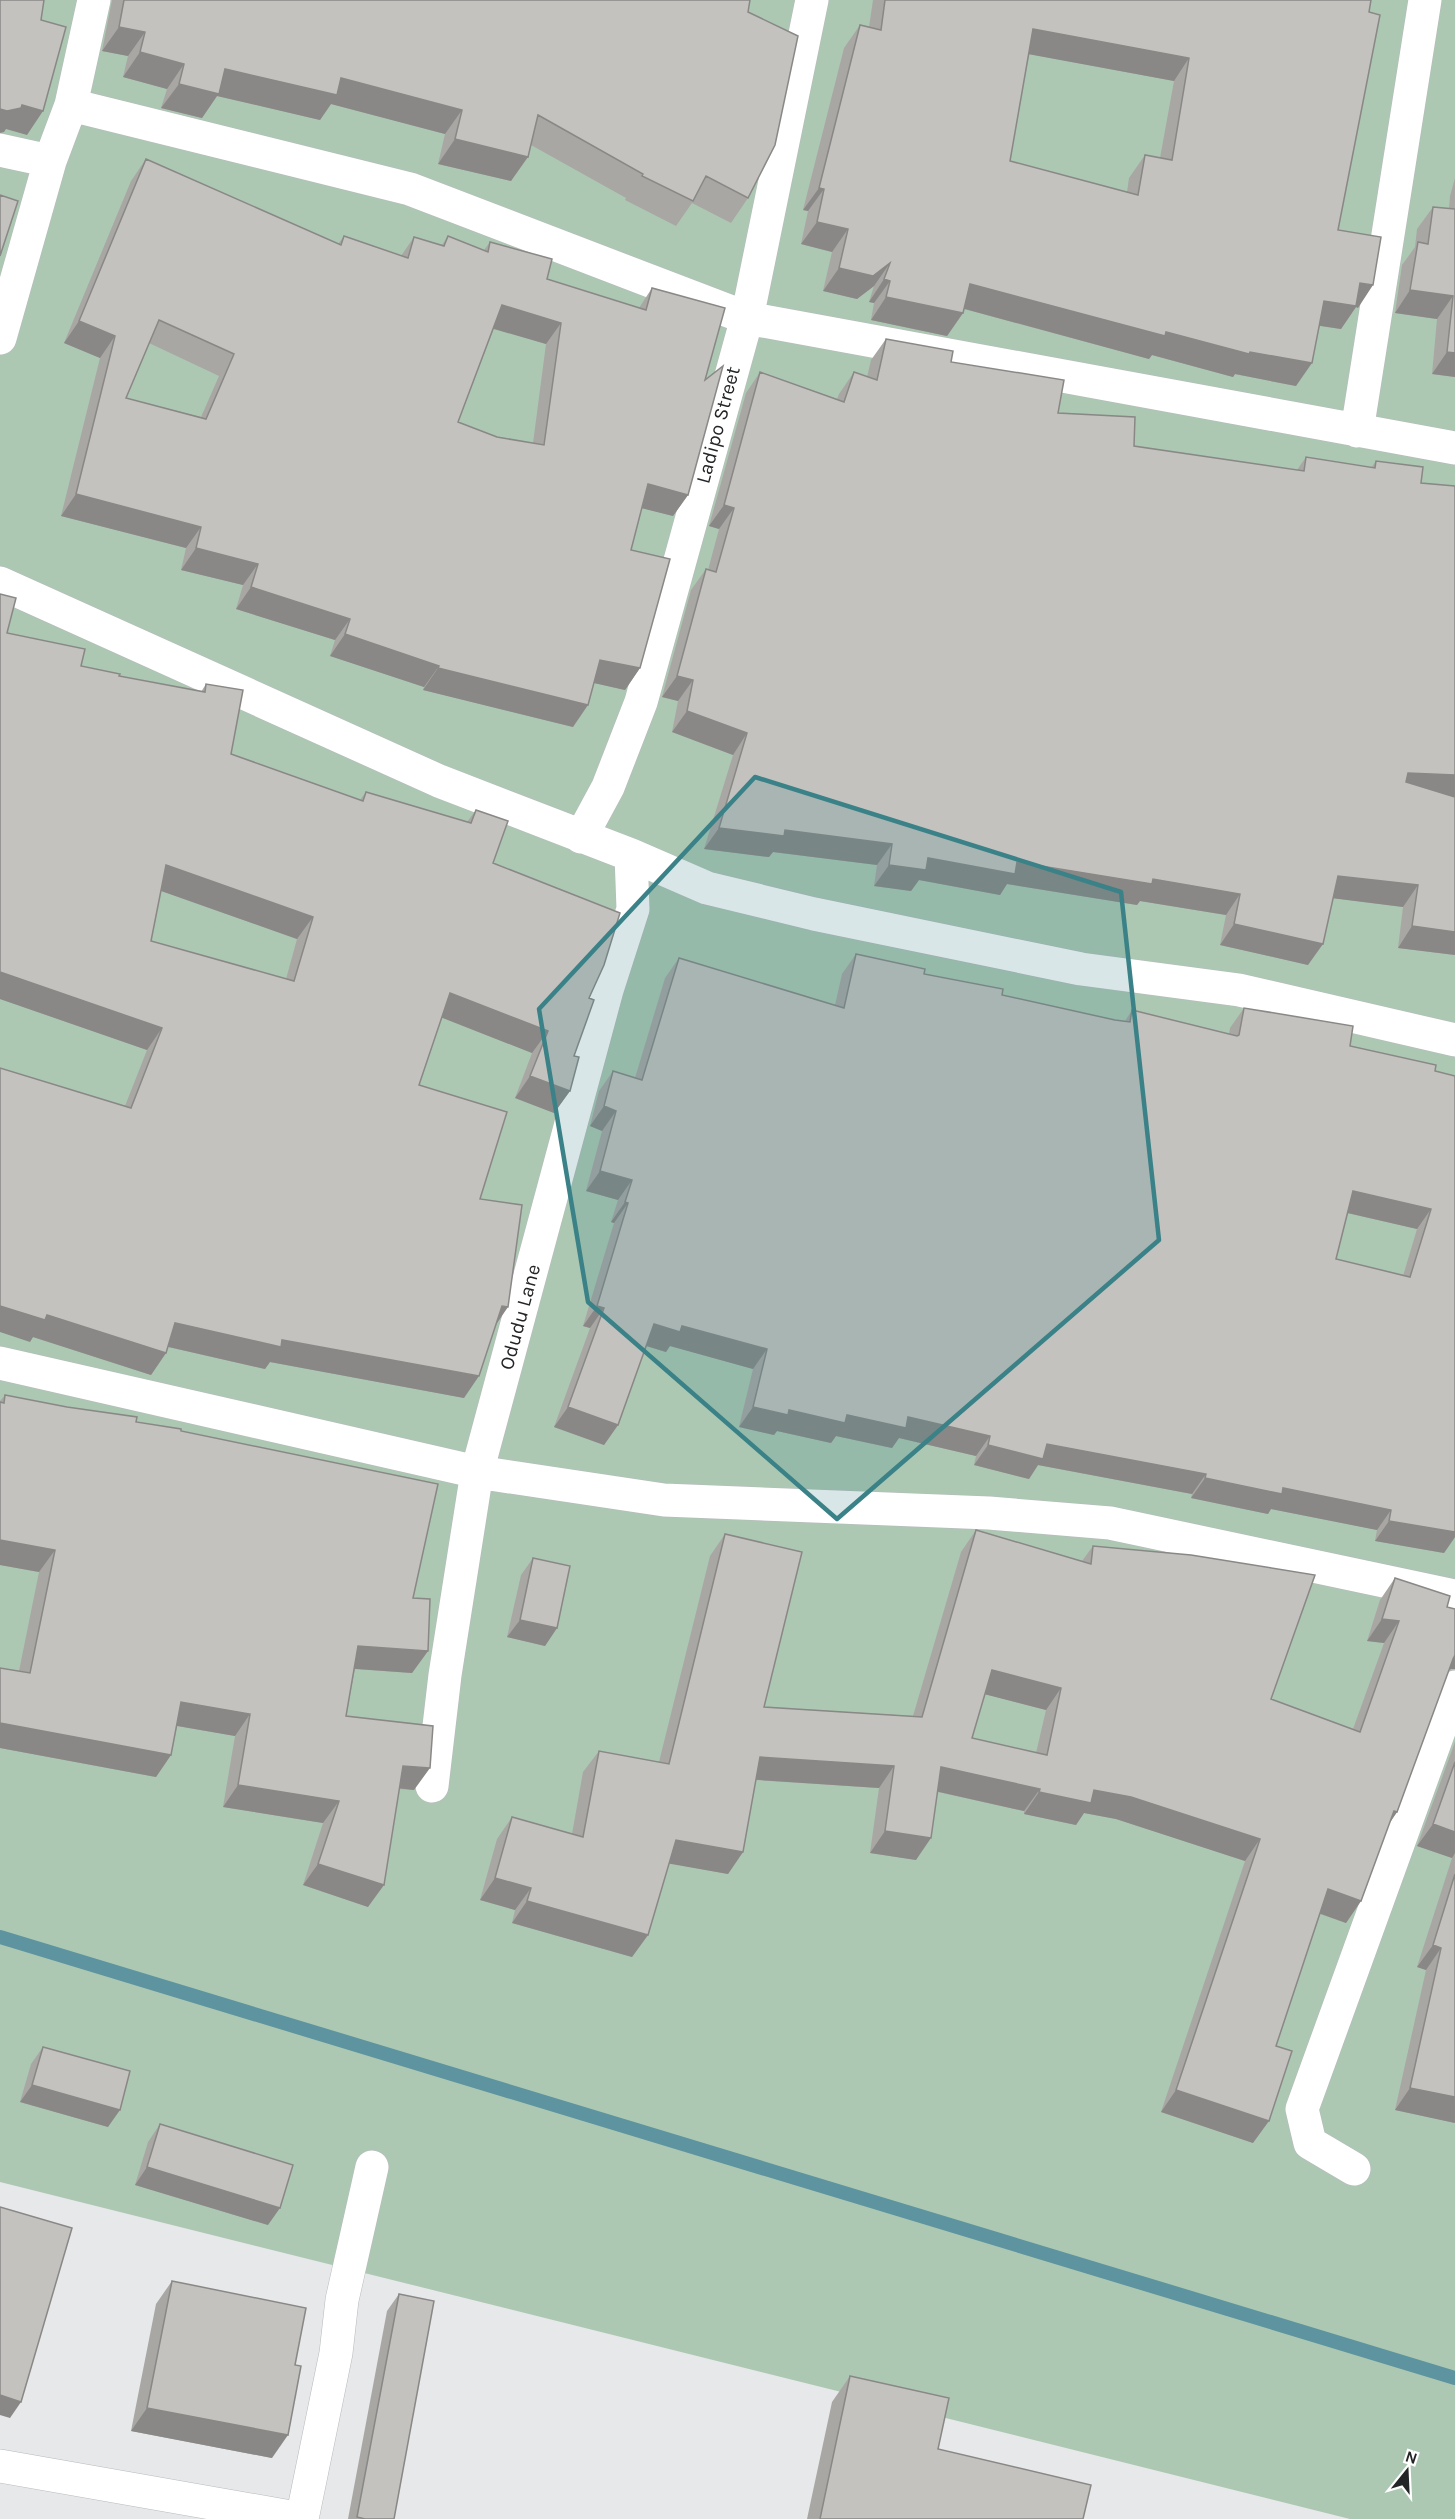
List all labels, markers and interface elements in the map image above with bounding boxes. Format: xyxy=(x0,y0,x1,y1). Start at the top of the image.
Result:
street label: Ladipo Street xyxy=(691,363,745,486)
street label: Odudu Lane xyxy=(495,1262,545,1372)
north arrow xyxy=(1377,2441,1437,2501)
text: N xyxy=(1403,2446,1420,2468)

